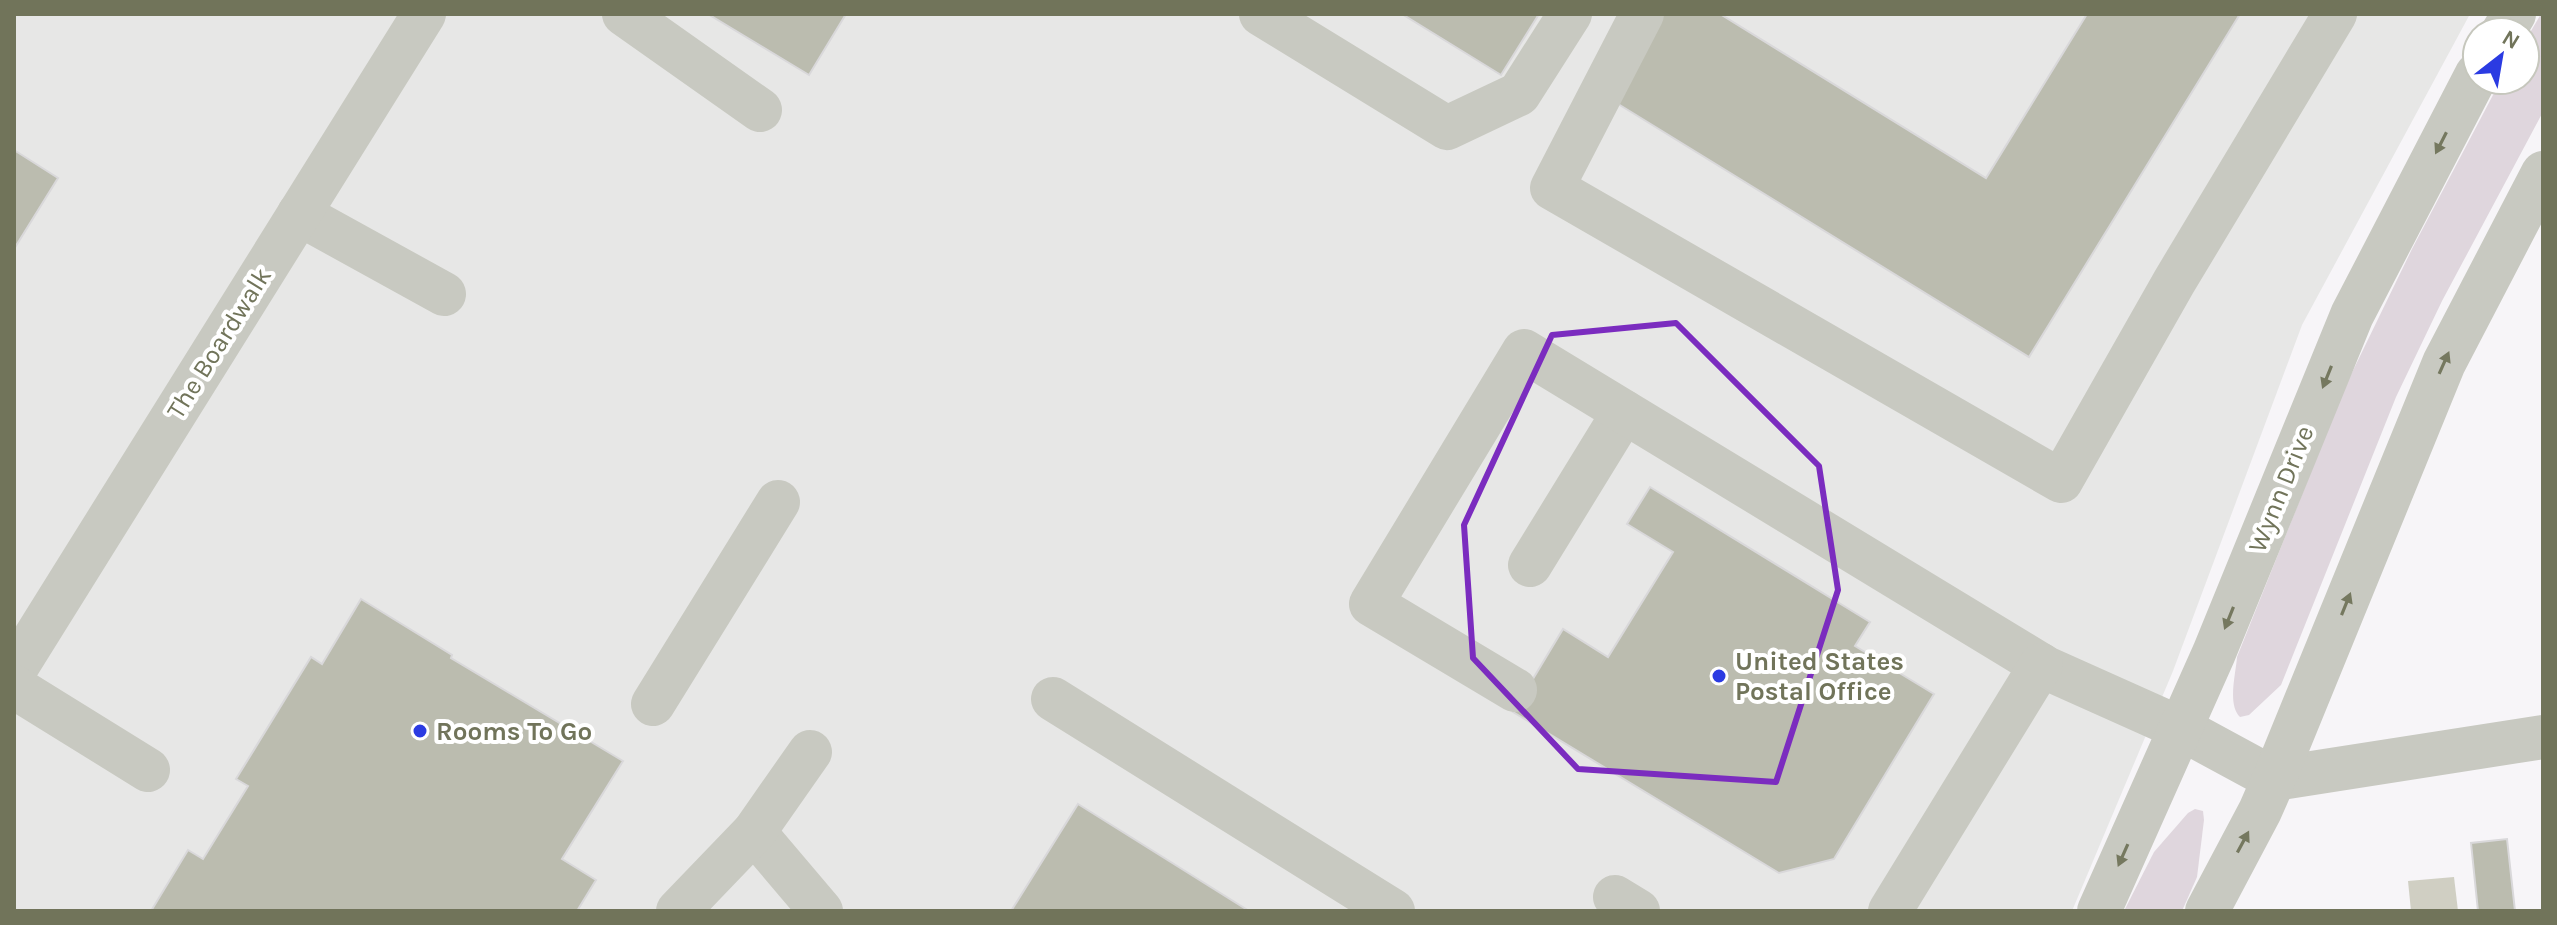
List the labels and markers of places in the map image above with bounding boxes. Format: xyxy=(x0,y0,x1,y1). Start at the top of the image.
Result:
place label: United States Postal Office xyxy=(1735,646,1904,707)
marker: United States Postal Office xyxy=(1710,667,1728,685)
place label: Rooms To Go xyxy=(436,716,592,747)
marker: Rooms To Go xyxy=(411,722,429,740)

